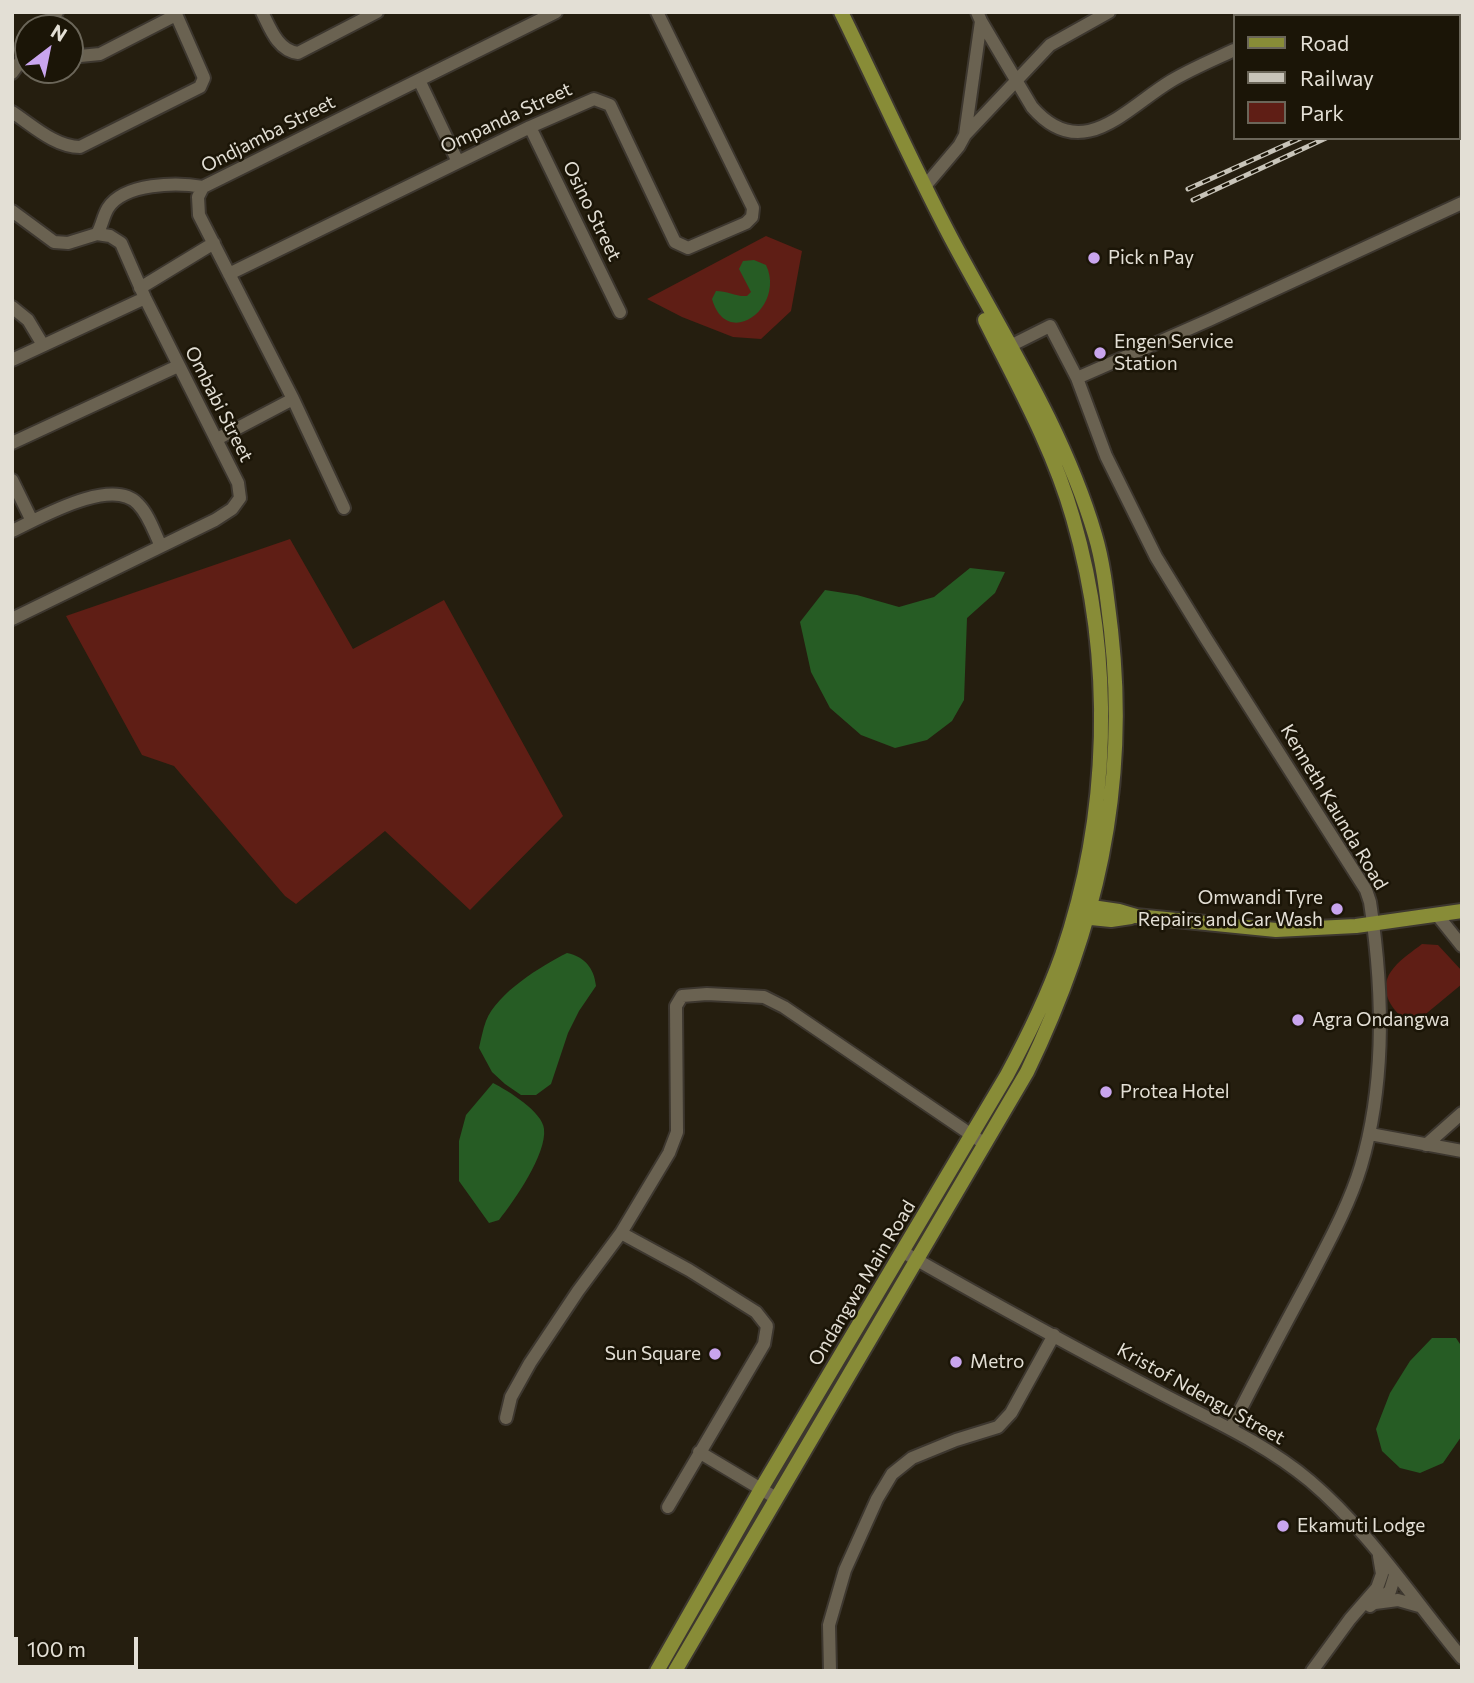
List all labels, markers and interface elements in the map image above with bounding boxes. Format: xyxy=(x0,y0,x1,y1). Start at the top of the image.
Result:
north arrow xyxy=(14,14,84,84)
legend xyxy=(1232,14,1460,140)
text: N xyxy=(47,19,71,46)
text: Road xyxy=(1300,30,1349,55)
text: Railway xyxy=(1300,65,1374,90)
street label: Ompanda Street xyxy=(437,78,575,158)
street label: Ondjamba Street xyxy=(197,90,339,178)
text: Park xyxy=(1300,100,1344,125)
street label: Osino Street xyxy=(558,157,626,265)
place label: Pick n Pay xyxy=(1108,247,1194,269)
marker: Pick n Pay xyxy=(1086,250,1102,266)
place label: Engen Service Station xyxy=(1114,331,1234,375)
street label: Ombabi Street xyxy=(180,342,258,466)
marker: Engen Service Station xyxy=(1092,345,1108,361)
street label: Kenneth Kaunda Road xyxy=(1276,720,1392,894)
place label: Omwandi Tyre Repairs and Car Wash xyxy=(1138,887,1323,931)
marker: Omwandi Tyre Repairs and Car Wash xyxy=(1329,901,1345,917)
place label: Agra Ondangwa xyxy=(1312,1009,1449,1031)
marker: Agra Ondangwa xyxy=(1290,1012,1306,1028)
place label: Protea Hotel xyxy=(1120,1081,1230,1103)
marker: Protea Hotel xyxy=(1098,1084,1114,1100)
street label: Ondangwa Main Road xyxy=(804,1196,920,1370)
street label: Kristof Ndengu Street xyxy=(1113,1338,1289,1450)
place label: Sun Square xyxy=(605,1343,701,1365)
marker: Sun Square xyxy=(707,1346,723,1362)
place label: Metro xyxy=(970,1351,1024,1373)
marker: Metro xyxy=(948,1354,964,1370)
place label: Ekamuti Lodge xyxy=(1297,1515,1425,1537)
marker: Ekamuti Lodge xyxy=(1275,1518,1291,1534)
scale bar xyxy=(18,1624,142,1668)
text: 100 m xyxy=(27,1636,86,1661)

